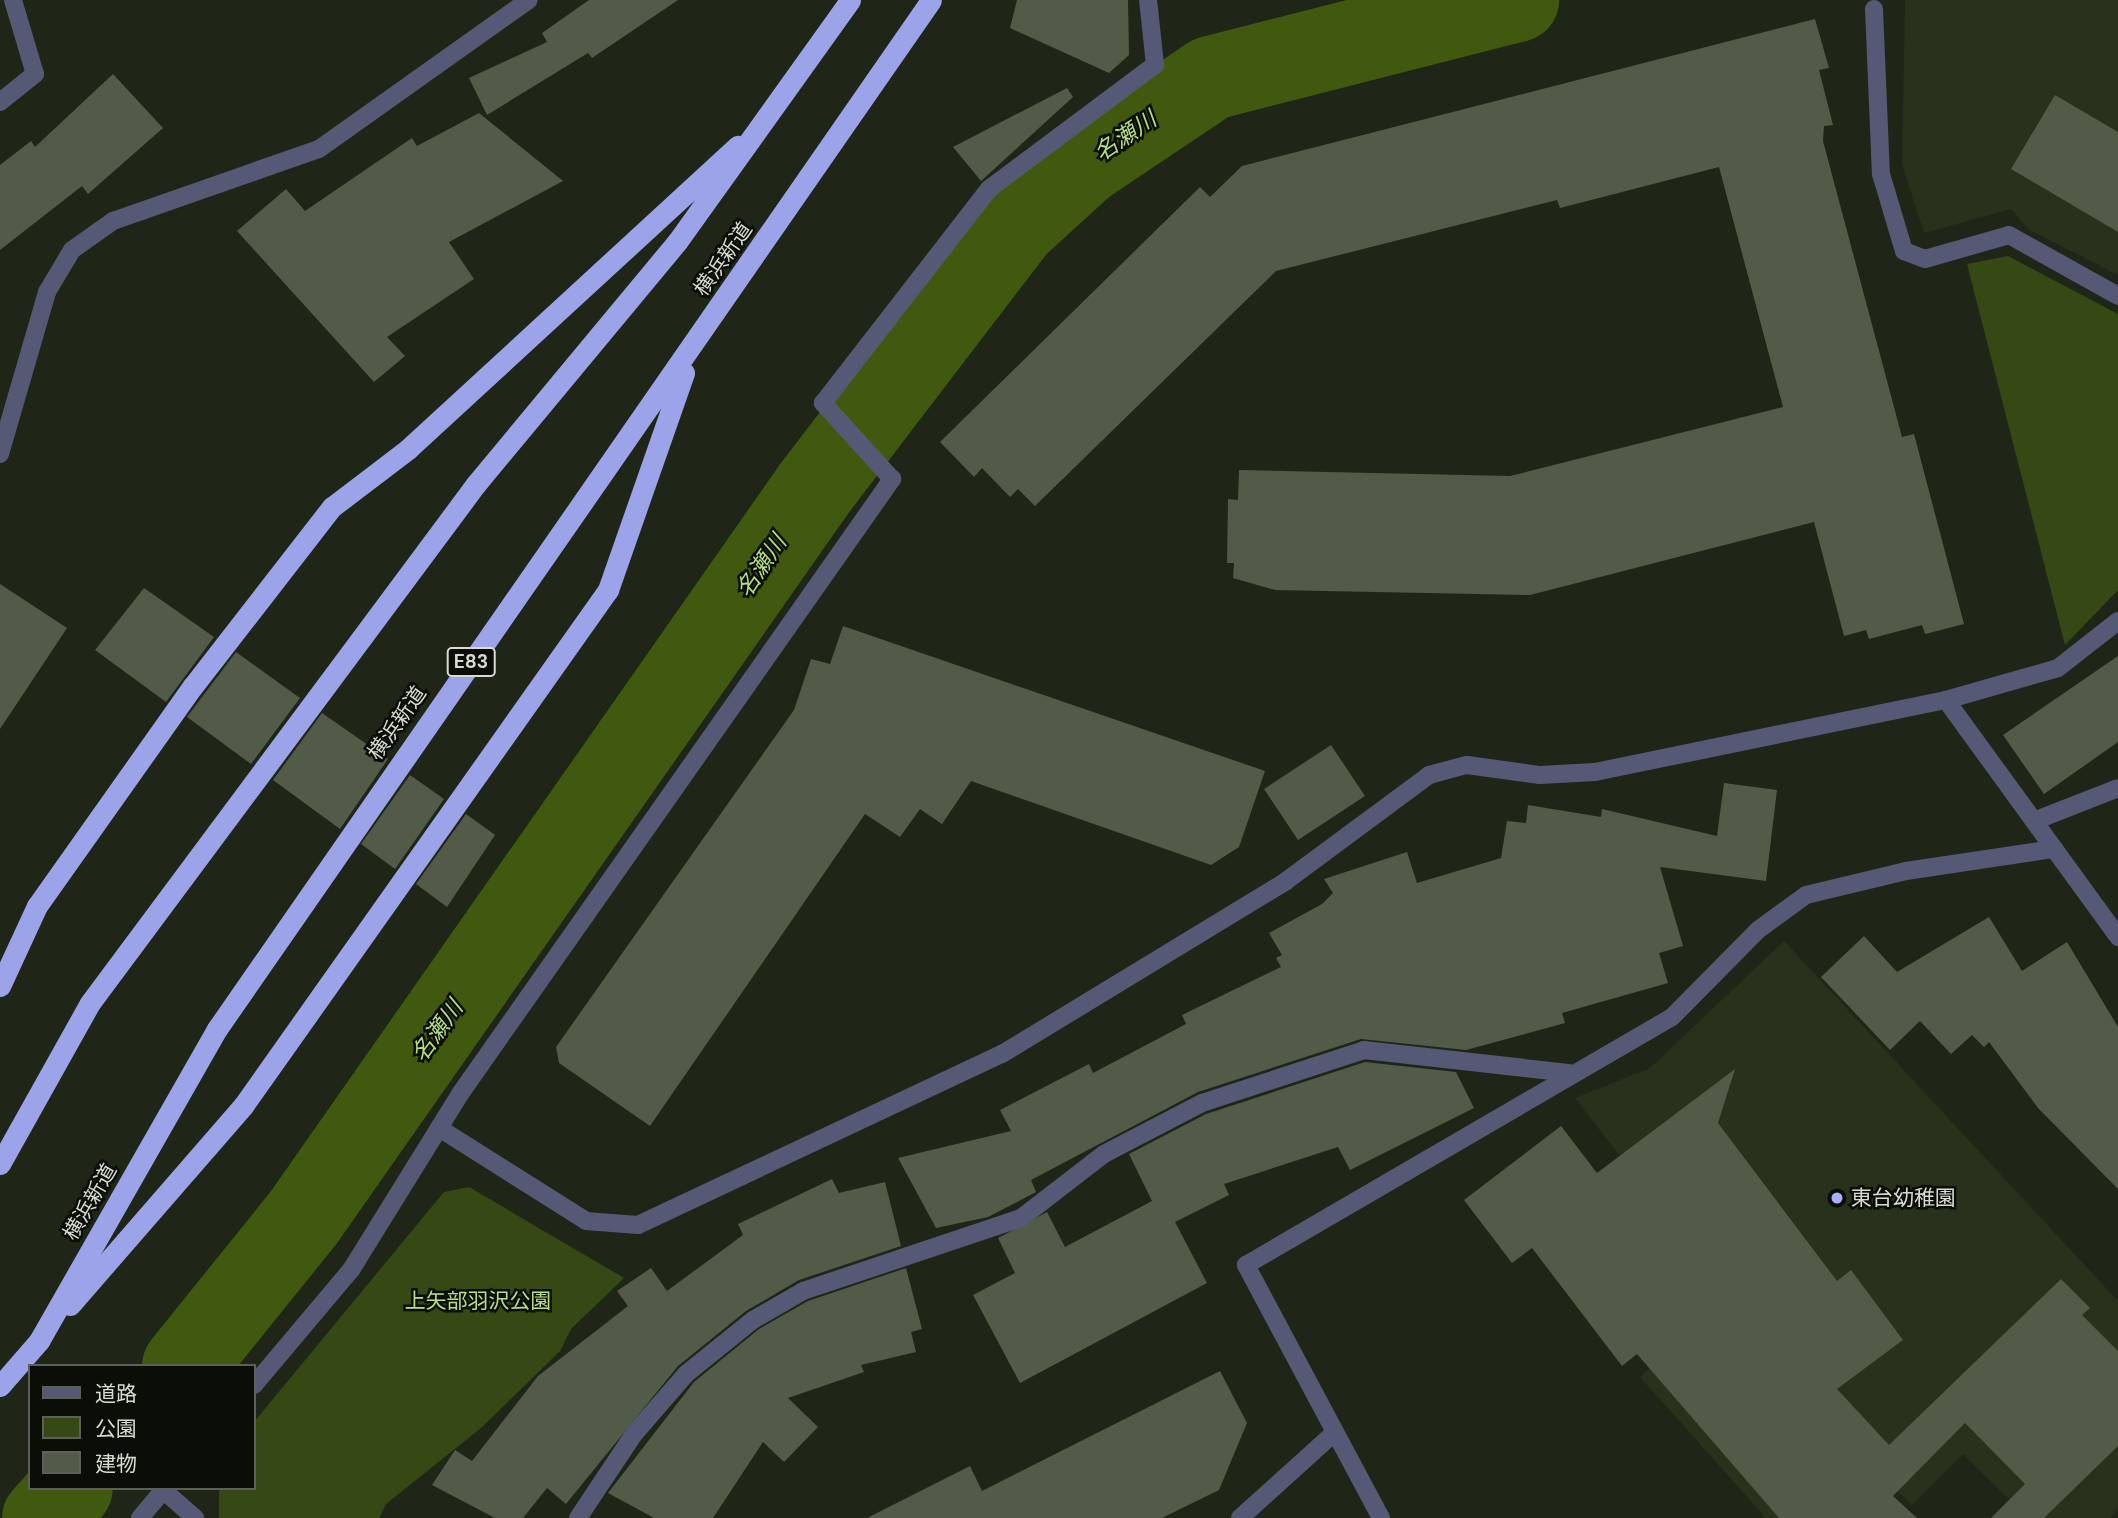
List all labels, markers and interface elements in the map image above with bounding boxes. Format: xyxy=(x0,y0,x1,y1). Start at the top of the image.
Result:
water label: 名瀬川 xyxy=(1089,105,1161,167)
street label: 横浜新道 xyxy=(689,217,757,301)
water label: 名瀬川 xyxy=(730,530,792,602)
road number: E83 xyxy=(447,646,496,678)
street label: 横浜新道 xyxy=(363,681,431,765)
water label: 名瀬川 xyxy=(406,995,468,1067)
street label: 横浜新道 xyxy=(58,1159,122,1245)
place label: 東台幼稚園 xyxy=(1851,1185,1956,1211)
marker: 東台幼稚園 xyxy=(1829,1190,1845,1206)
park label: 上矢部羽沢公園 xyxy=(405,1288,551,1314)
legend xyxy=(28,1364,256,1490)
text: 道路 xyxy=(95,1380,137,1408)
text: 公園 xyxy=(95,1415,137,1443)
text: 建物 xyxy=(95,1450,137,1478)

